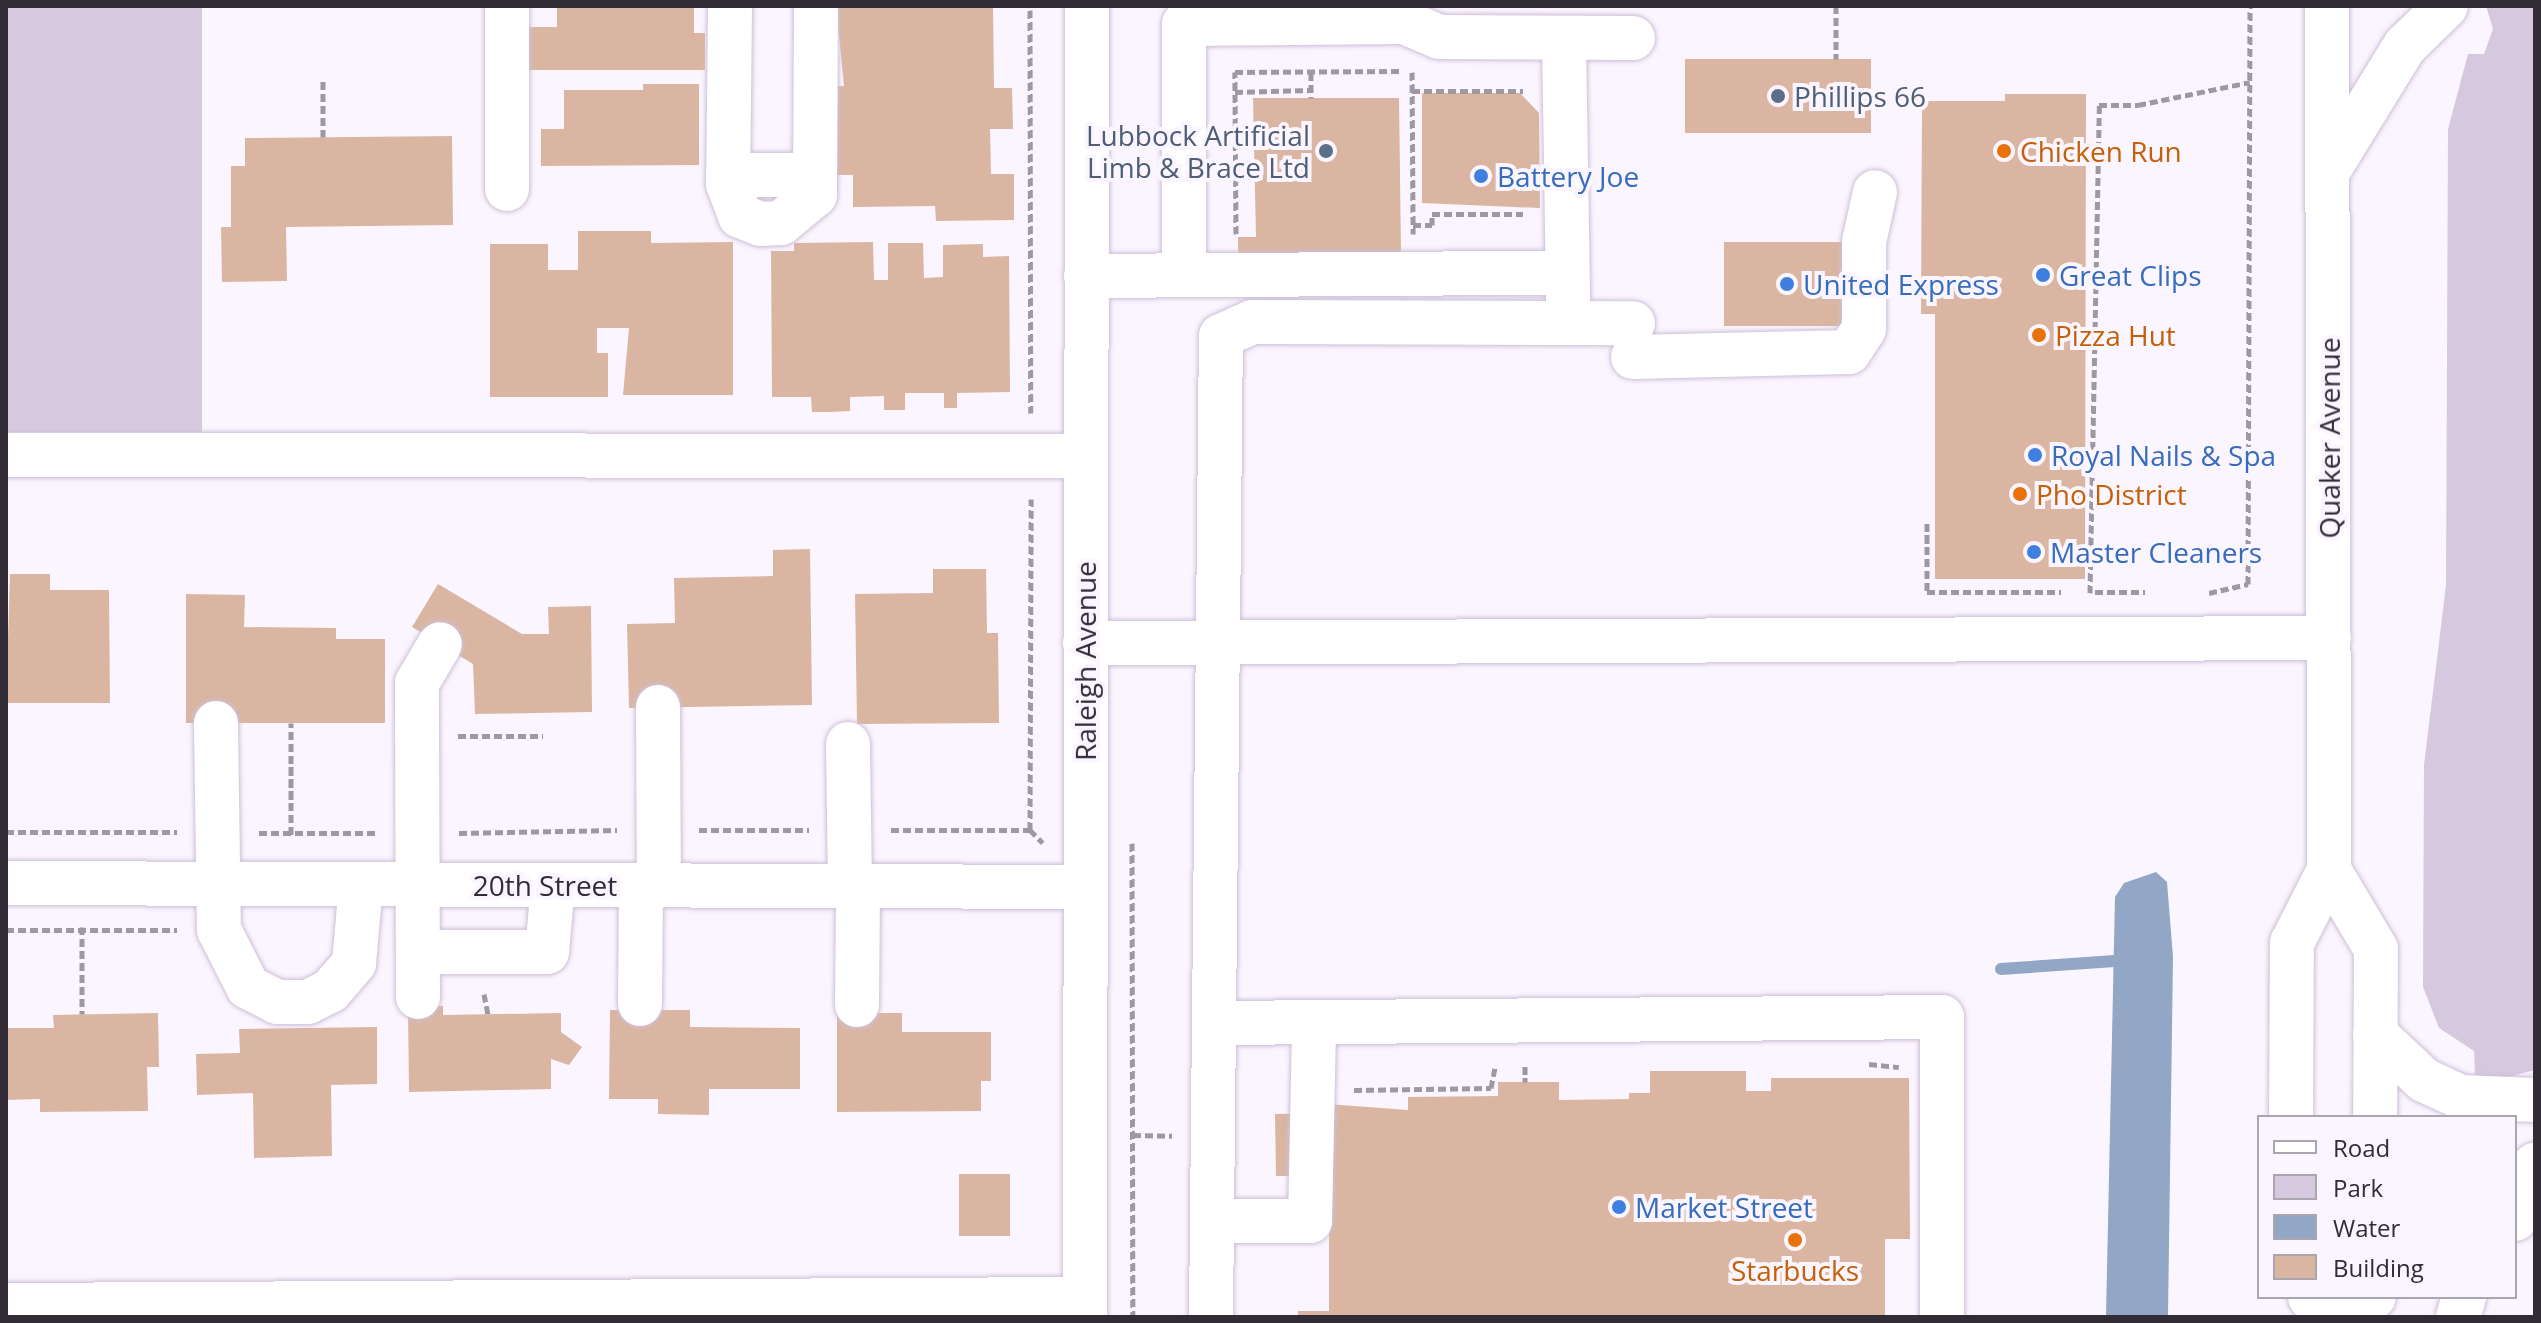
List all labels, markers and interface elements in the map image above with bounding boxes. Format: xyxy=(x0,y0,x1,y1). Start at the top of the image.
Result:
place label: Phillips 66 xyxy=(1794,79,1926,113)
marker: Phillips 66 xyxy=(1769,87,1787,105)
place label: Lubbock Artificial Limb & Brace Ltd xyxy=(1086,118,1310,184)
place label: Chicken Run xyxy=(2020,134,2182,168)
marker: Lubbock Artificial Limb & Brace Ltd xyxy=(1317,142,1335,160)
marker: Chicken Run xyxy=(1995,142,2013,160)
place label: Battery Joe xyxy=(1497,159,1639,193)
marker: Battery Joe xyxy=(1472,167,1490,185)
place label: Great Clips xyxy=(2059,258,2202,292)
marker: Great Clips xyxy=(2034,266,2052,284)
place label: United Express xyxy=(1803,267,1999,301)
marker: United Express xyxy=(1778,275,1796,293)
place label: Pizza Hut xyxy=(2055,318,2176,352)
marker: Pizza Hut xyxy=(2030,326,2048,344)
street label: Quaker Avenue xyxy=(2312,337,2346,539)
place label: Royal Nails & Spa xyxy=(2051,438,2276,472)
marker: Royal Nails & Spa xyxy=(2026,446,2044,464)
place label: Pho District xyxy=(2036,477,2187,511)
marker: Pho District xyxy=(2011,485,2029,503)
place label: Master Cleaners xyxy=(2050,535,2262,569)
marker: Master Cleaners xyxy=(2025,543,2043,561)
street label: Raleigh Avenue xyxy=(1068,561,1102,761)
street label: 20th Street xyxy=(473,868,617,902)
legend xyxy=(2257,1115,2517,1299)
text: Road xyxy=(2333,1131,2390,1164)
text: Park xyxy=(2333,1171,2383,1204)
place label: Market Street xyxy=(1635,1190,1813,1224)
marker: Market Street xyxy=(1610,1198,1628,1216)
text: Water xyxy=(2333,1211,2400,1244)
marker: Starbucks xyxy=(1786,1231,1804,1249)
text: Building xyxy=(2333,1251,2424,1284)
place label: Starbucks xyxy=(1731,1253,1859,1287)

